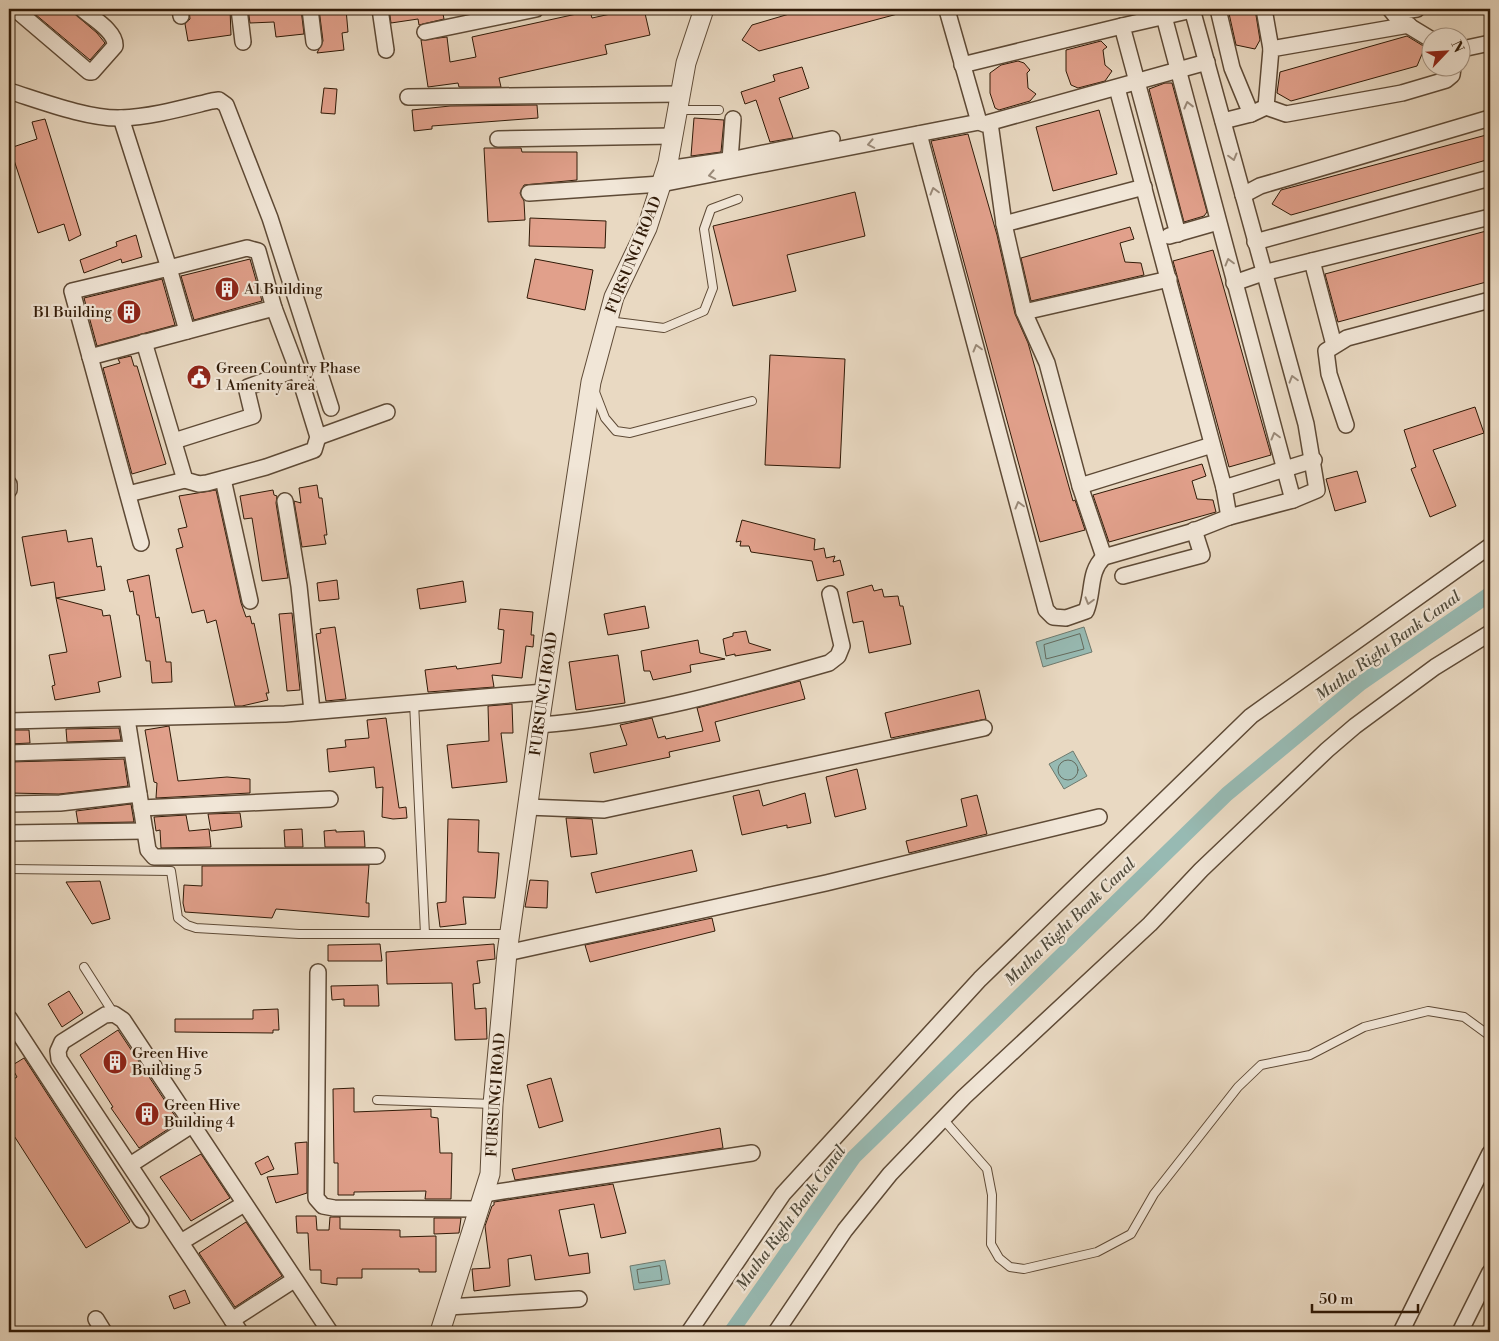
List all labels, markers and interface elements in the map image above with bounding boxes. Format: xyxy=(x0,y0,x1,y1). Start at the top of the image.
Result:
north arrow xyxy=(1422,28,1472,78)
text: N xyxy=(1446,38,1467,56)
one-way arrow xyxy=(1183,100,1194,109)
one-way arrow xyxy=(867,138,876,148)
one-way arrow xyxy=(1227,152,1238,161)
one-way arrow xyxy=(707,169,716,179)
one-way arrow xyxy=(930,188,940,196)
street label: FURSUNGI ROAD xyxy=(602,194,666,316)
one-way arrow xyxy=(1224,259,1234,267)
building icon: A1 Building xyxy=(214,276,240,302)
place label: A1 Building xyxy=(243,280,323,299)
building icon: B1 Building xyxy=(116,299,142,325)
place label: B1 Building xyxy=(32,303,112,322)
one-way arrow xyxy=(972,345,982,353)
place label: Green Country Phase 1 Amenity area xyxy=(216,359,360,395)
public building icon: Green Country Phase 1 Amenity area xyxy=(186,364,212,390)
one-way arrow xyxy=(1289,376,1299,384)
one-way arrow xyxy=(1270,432,1281,441)
one-way arrow xyxy=(1014,502,1024,510)
water label: Mutha Right Bank Canal xyxy=(1311,586,1465,705)
one-way arrow xyxy=(1084,596,1094,605)
street label: FURSUNGI ROAD xyxy=(526,631,562,757)
water label: Mutha Right Bank Canal xyxy=(1000,854,1140,990)
street label: FURSUNGI ROAD xyxy=(482,1032,510,1158)
place label: Green Hive Building 5 xyxy=(131,1044,208,1080)
building icon: Green Hive Building 5 xyxy=(102,1049,128,1075)
place label: Green Hive Building 4 xyxy=(163,1096,240,1132)
building icon: Green Hive Building 4 xyxy=(134,1101,160,1127)
water label: Mutha Right Bank Canal xyxy=(732,1141,851,1295)
scale bar xyxy=(1312,1281,1418,1313)
text: 50 m xyxy=(1319,1290,1353,1309)

